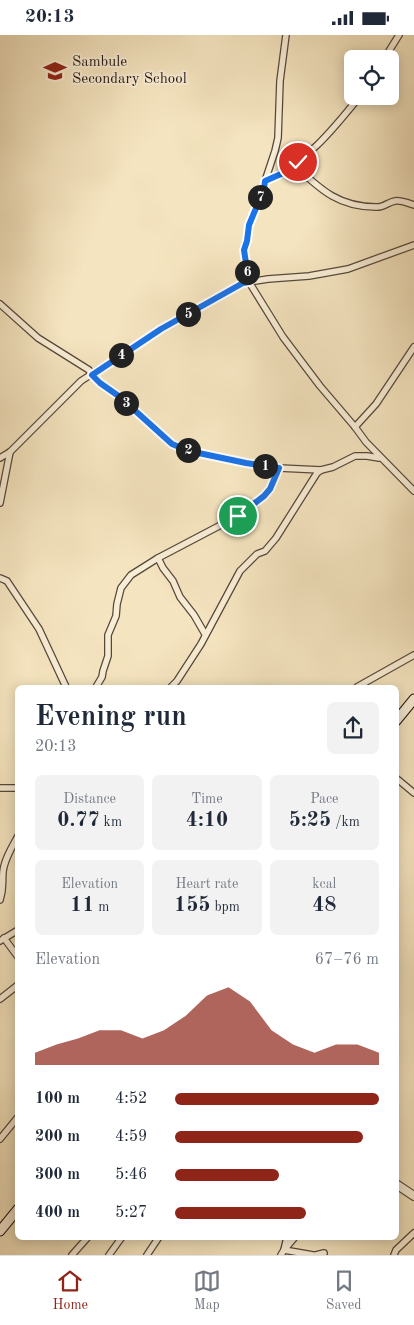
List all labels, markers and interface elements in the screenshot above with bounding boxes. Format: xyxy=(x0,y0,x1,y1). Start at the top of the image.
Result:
text: 20:13 xyxy=(25,8,74,27)
map controls xyxy=(344,50,399,105)
button: locate xyxy=(344,50,399,105)
place label: Sambule Secondary School xyxy=(72,55,187,87)
school or university icon: Sambule Secondary School xyxy=(42,58,68,84)
pin xyxy=(277,141,319,183)
icon: check xyxy=(284,148,312,176)
pin: 7 xyxy=(248,185,272,209)
text: 7 xyxy=(256,190,265,204)
pin: 6 xyxy=(234,259,260,285)
text: 6 xyxy=(243,265,252,279)
pin: 5 xyxy=(176,301,200,327)
text: 5 xyxy=(184,307,193,321)
pin: 4 xyxy=(108,343,134,367)
text: 4 xyxy=(117,348,126,362)
pin: 3 xyxy=(114,391,138,415)
text: 3 xyxy=(122,396,131,410)
pin: 2 xyxy=(176,437,200,463)
text: 2 xyxy=(184,443,193,457)
pin: 1 xyxy=(252,453,278,479)
text: 1 xyxy=(261,459,270,473)
pin xyxy=(217,495,259,537)
icon: arrive xyxy=(224,502,252,530)
button: share xyxy=(327,702,379,754)
text: Evening run xyxy=(35,704,187,732)
text: 20:13 xyxy=(35,739,77,755)
text: Distance xyxy=(63,792,116,806)
text: Time xyxy=(191,792,223,806)
text: Pace xyxy=(310,792,339,806)
text: 0.77 xyxy=(57,810,100,831)
text: 4:10 xyxy=(186,810,228,831)
text: 5:25 xyxy=(289,810,331,831)
text: km xyxy=(100,815,122,829)
text: /km xyxy=(331,815,360,829)
text: Elevation xyxy=(61,877,118,891)
text: Heart rate xyxy=(176,877,238,891)
text: kcal xyxy=(312,877,336,891)
text: 11 xyxy=(70,895,94,916)
text: 155 xyxy=(174,895,211,916)
text: 48 xyxy=(312,895,337,916)
text: m xyxy=(94,900,109,914)
text: bpm xyxy=(211,900,240,914)
text: Elevation xyxy=(35,952,100,968)
text: 67–76 m xyxy=(315,952,379,968)
text: 100 m xyxy=(35,1091,80,1107)
text: 4:52 xyxy=(115,1091,147,1107)
text: 200 m xyxy=(35,1129,80,1145)
text: 4:59 xyxy=(115,1129,147,1145)
text: 300 m xyxy=(35,1167,80,1183)
text: 5:46 xyxy=(115,1167,147,1183)
text: 400 m xyxy=(35,1205,80,1221)
text: 5:27 xyxy=(115,1205,147,1221)
tab: Home xyxy=(52,1267,88,1314)
tab: Map xyxy=(193,1267,221,1314)
tab: Saved xyxy=(326,1267,362,1314)

